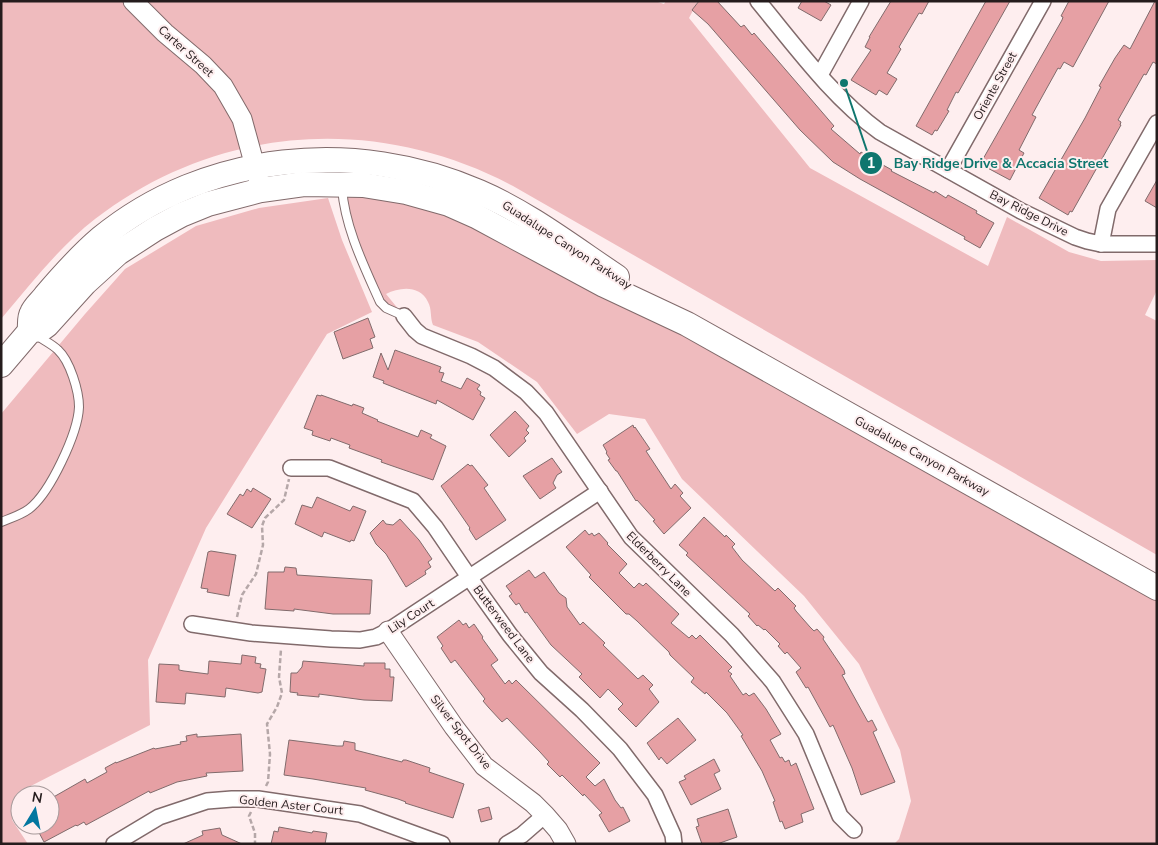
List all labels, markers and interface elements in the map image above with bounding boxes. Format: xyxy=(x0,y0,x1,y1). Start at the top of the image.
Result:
street label: Carter Street xyxy=(155,22,218,81)
street label: Oriente Street xyxy=(970,48,1021,123)
callout: Bay Ridge Drive & Accacia Street xyxy=(858,148,1118,177)
text: 1 xyxy=(866,153,876,173)
text: Bay Ridge Drive & Accacia Street xyxy=(894,154,1109,173)
street label: Bay Ridge Drive xyxy=(987,186,1071,240)
street label: Guadalupe Canyon Parkway xyxy=(499,197,636,293)
street label: Guadalupe Canyon Parkway xyxy=(852,412,993,500)
street label: Elderberry Lane xyxy=(623,528,695,600)
street label: Butterweed Lane xyxy=(470,582,538,666)
street label: Lily Court xyxy=(385,595,438,637)
street label: Silver Spot Drive xyxy=(427,692,495,772)
north arrow xyxy=(10,785,60,835)
text: N xyxy=(30,787,44,808)
street label: Golden Aster Court xyxy=(238,792,344,818)

